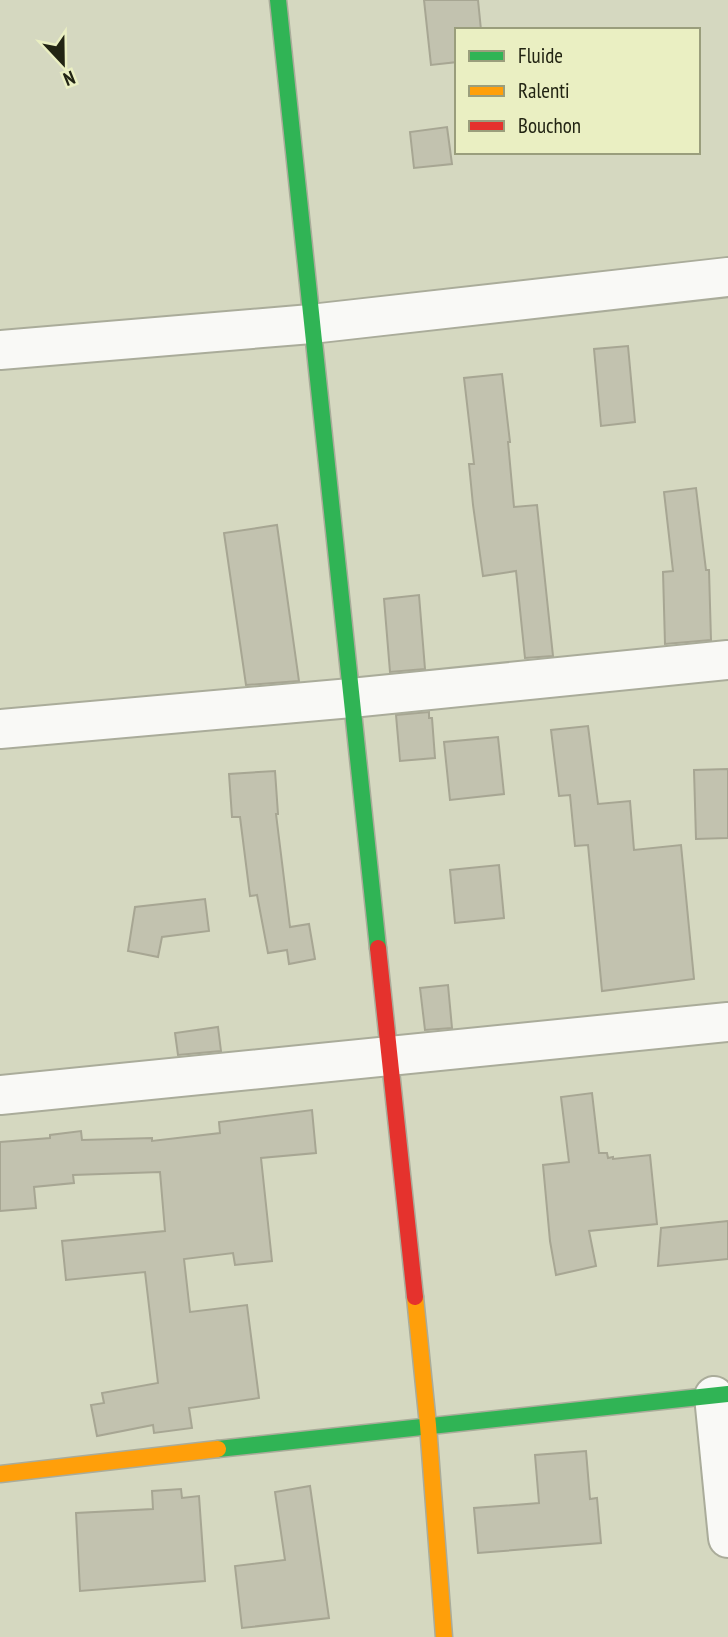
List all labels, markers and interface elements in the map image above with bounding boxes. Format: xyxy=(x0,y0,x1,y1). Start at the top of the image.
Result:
north arrow xyxy=(28,28,98,98)
legend xyxy=(455,28,700,154)
text: Fluide xyxy=(518,42,563,69)
text: N xyxy=(60,66,79,92)
text: Ralenti xyxy=(518,77,570,104)
text: Bouchon xyxy=(518,112,581,139)

